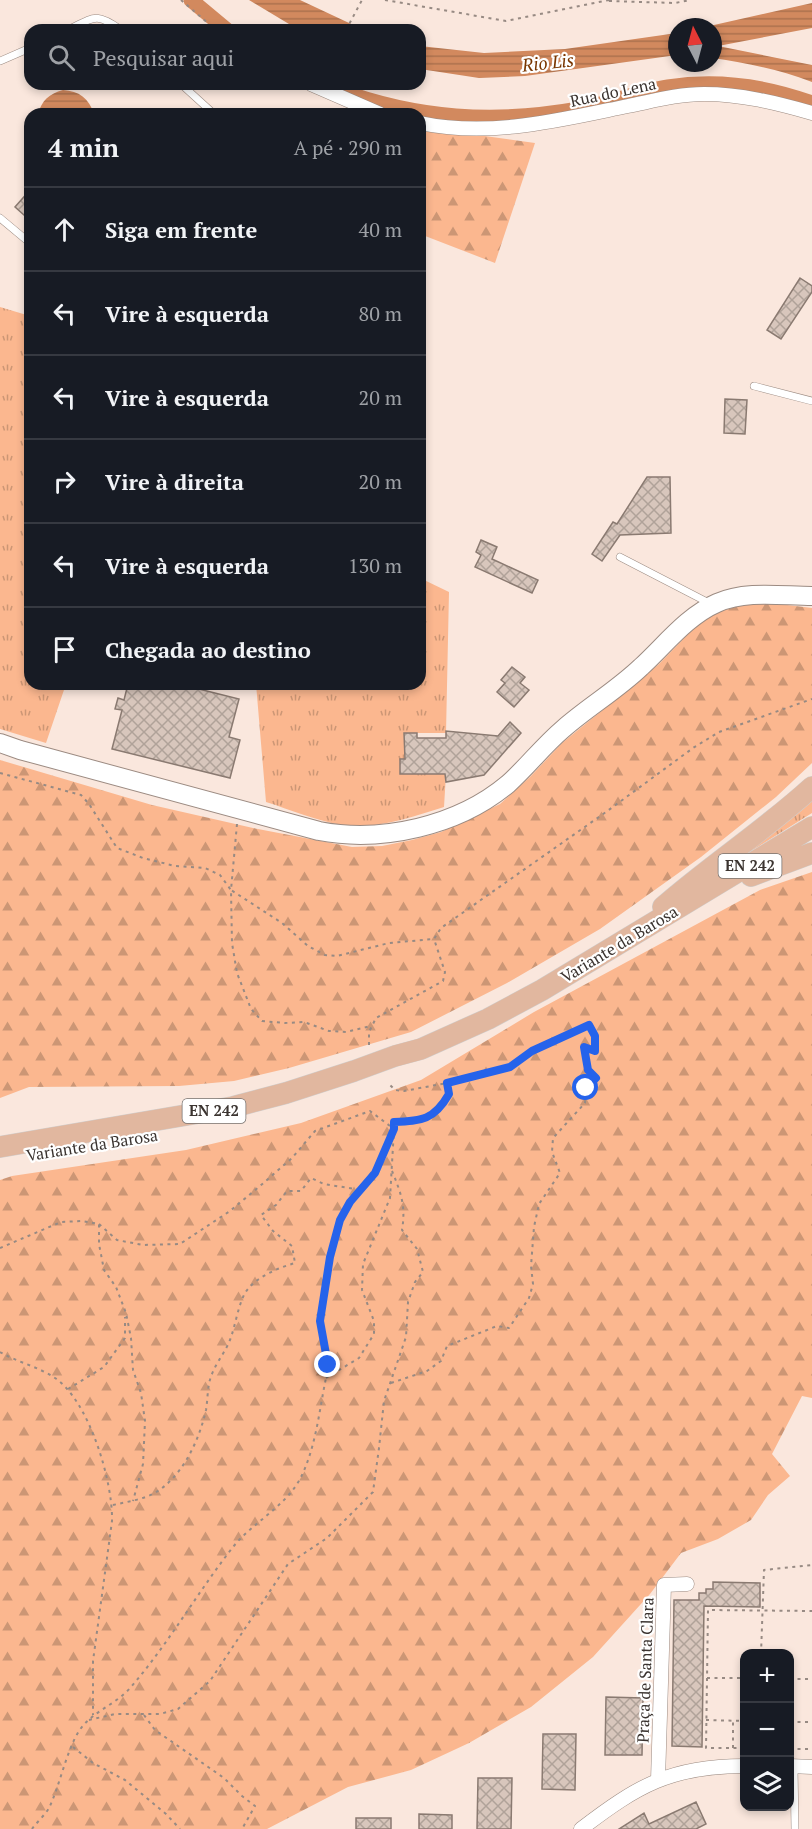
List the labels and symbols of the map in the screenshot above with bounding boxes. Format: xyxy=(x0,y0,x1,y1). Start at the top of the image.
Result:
north arrow xyxy=(668,18,722,72)
water label: Rio Lis xyxy=(520,47,575,77)
street label: Rua do Lena xyxy=(568,72,658,112)
road number: EN 242 xyxy=(718,854,782,878)
street label: Variante da Barosa xyxy=(556,900,682,988)
route start xyxy=(572,1074,598,1100)
road number: EN 242 xyxy=(182,1099,246,1123)
street label: Variante da Barosa xyxy=(25,1124,159,1166)
route end xyxy=(314,1351,340,1377)
street label: Praça de Santa Clara xyxy=(631,1597,659,1743)

